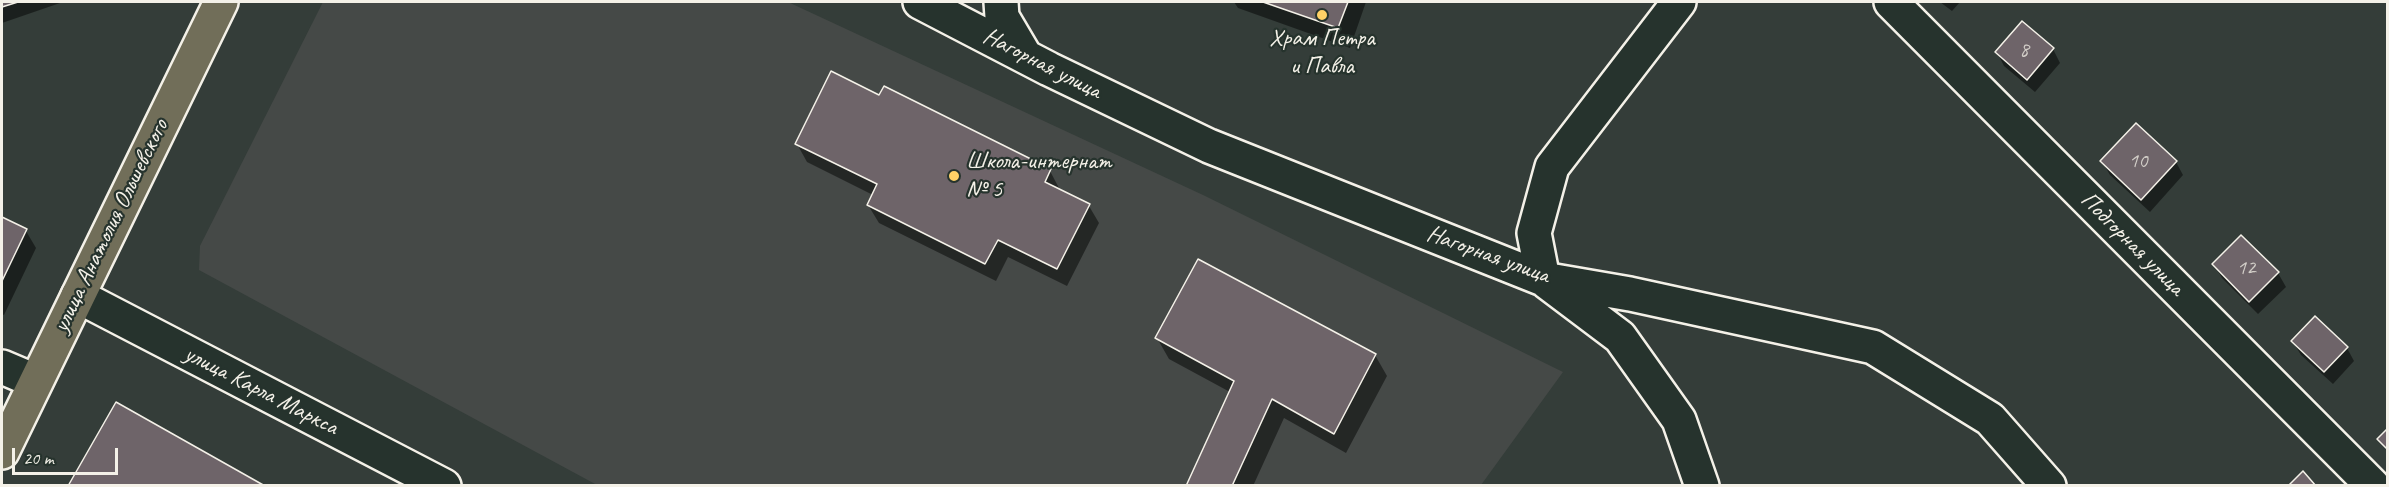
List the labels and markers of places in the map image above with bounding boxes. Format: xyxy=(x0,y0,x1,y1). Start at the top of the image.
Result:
marker: Храм Петра и Павла xyxy=(1315,8,1329,22)
place label: Храм Петра и Павла xyxy=(1269,25,1375,81)
place label: Школа-интернат № 5 xyxy=(966,148,1112,204)
marker: Школа-интернат № 5 xyxy=(947,169,961,183)

